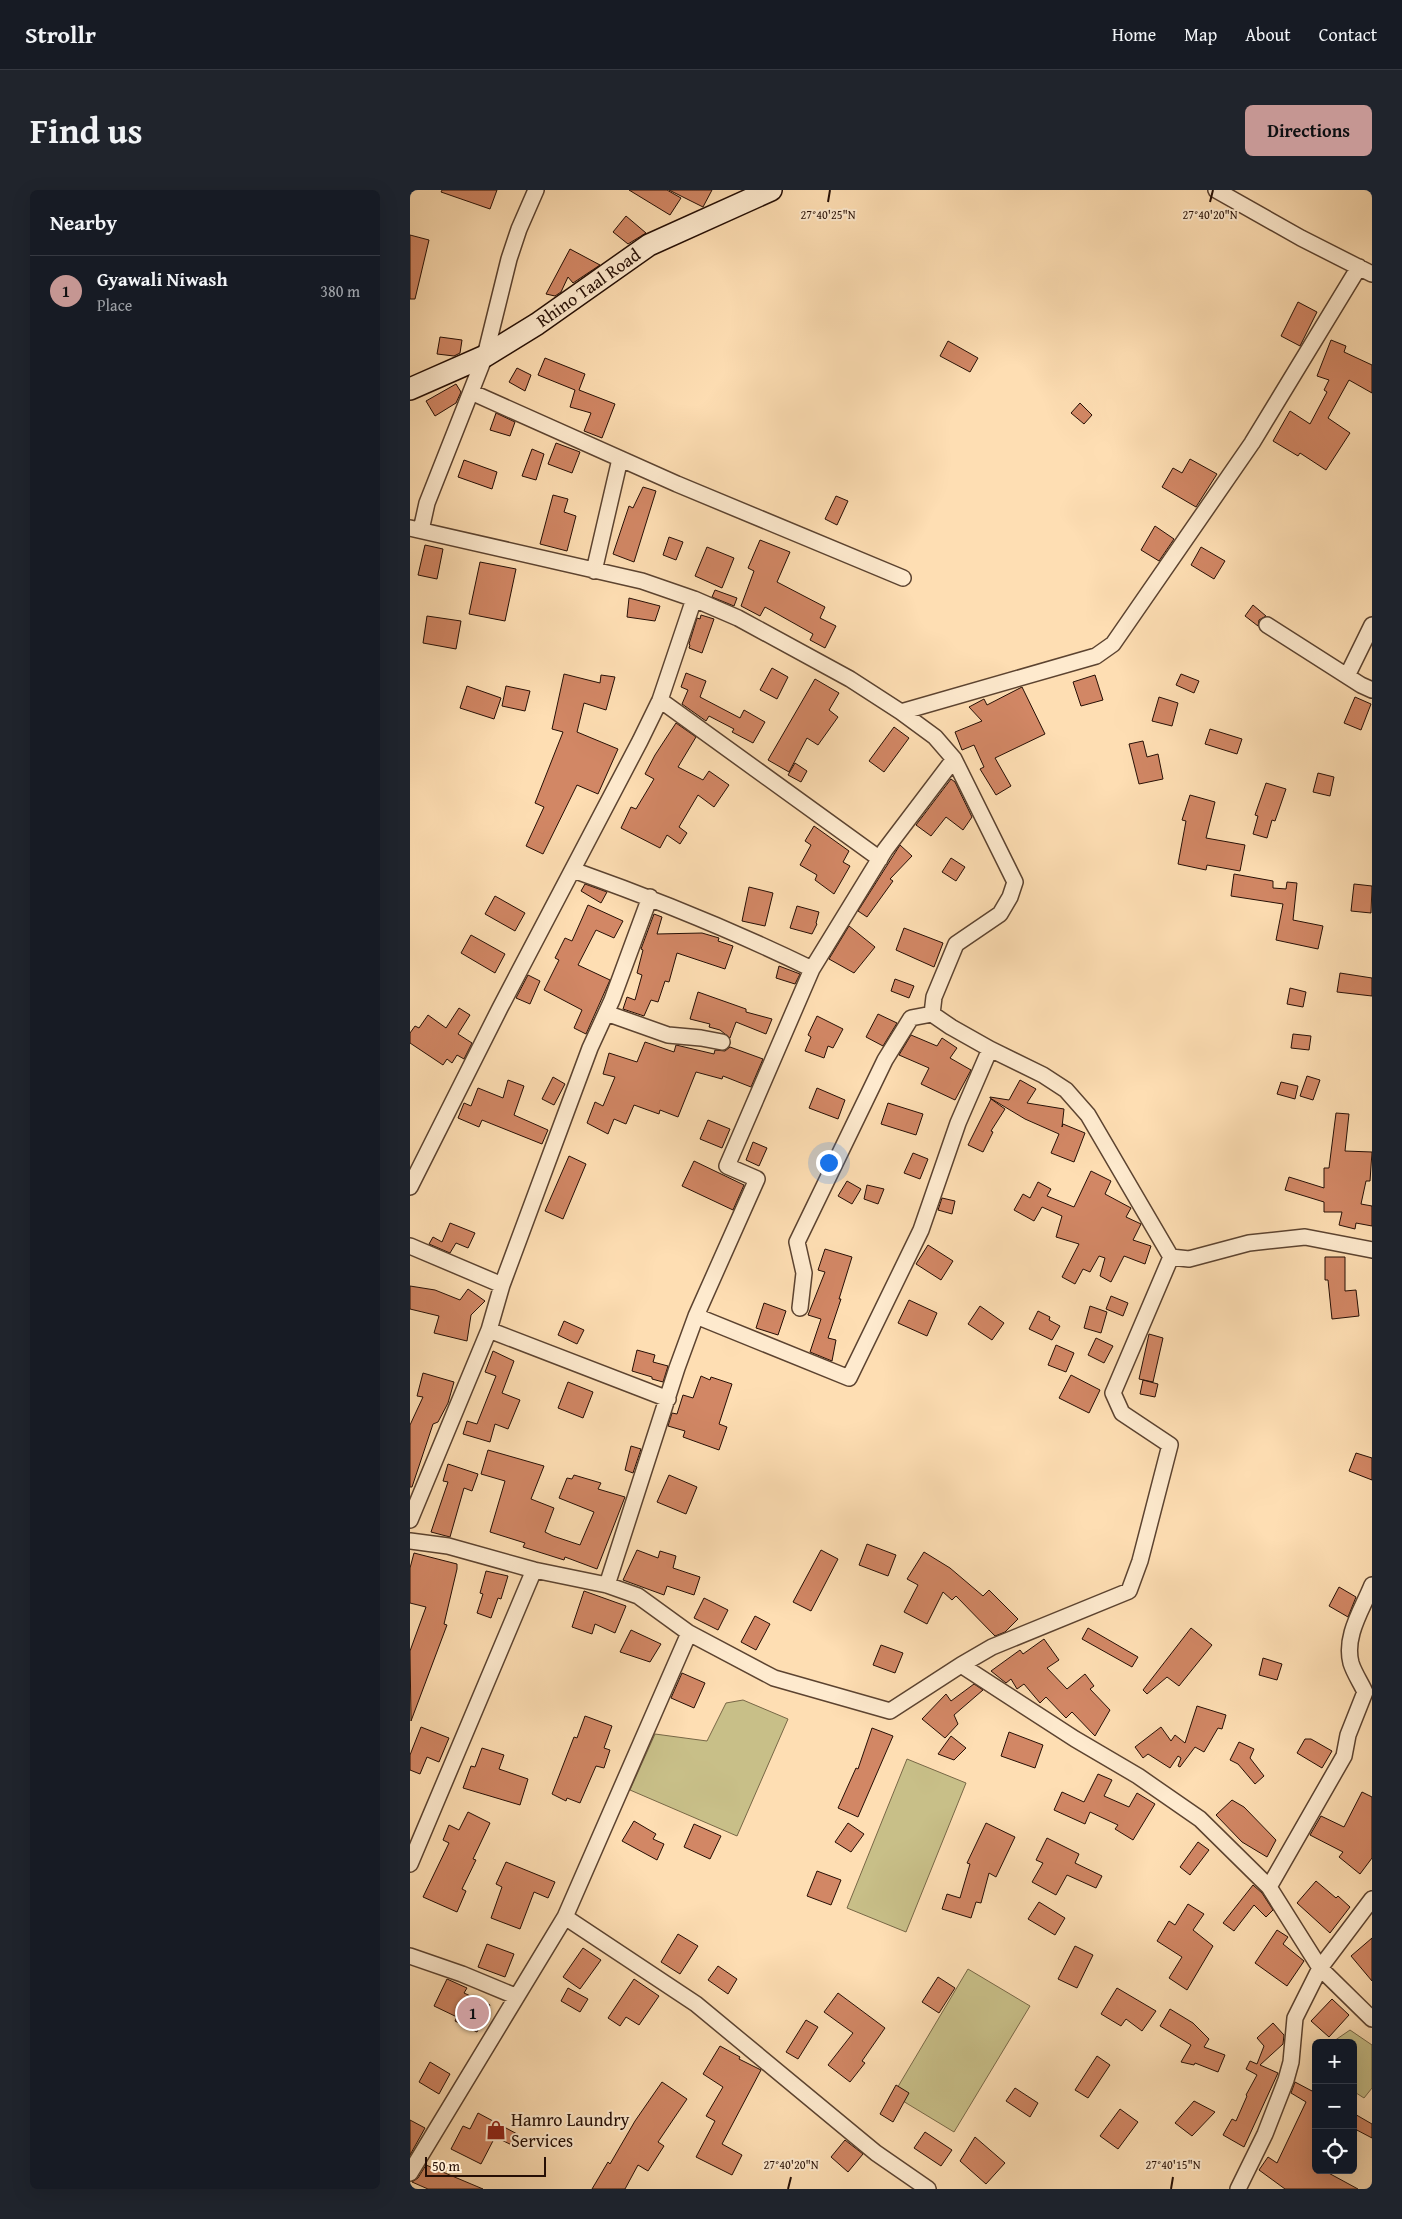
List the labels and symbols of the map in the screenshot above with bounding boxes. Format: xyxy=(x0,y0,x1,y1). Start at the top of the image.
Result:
text: 27°40'25"N xyxy=(800,206,856,223)
text: 27°40'20"N xyxy=(1182,206,1238,223)
street label: Rhino Taal Road xyxy=(531,241,646,333)
your location xyxy=(816,1150,842,1176)
pin: 1 xyxy=(457,1994,489,2032)
place label: Hamro Laundry Services xyxy=(511,2106,630,2154)
shop icon: Hamro Laundry Services xyxy=(485,2119,507,2141)
scale bar xyxy=(425,2154,546,2177)
text: 27°40'20"N xyxy=(763,2156,819,2173)
text: 27°40'15"N xyxy=(1145,2156,1201,2173)

